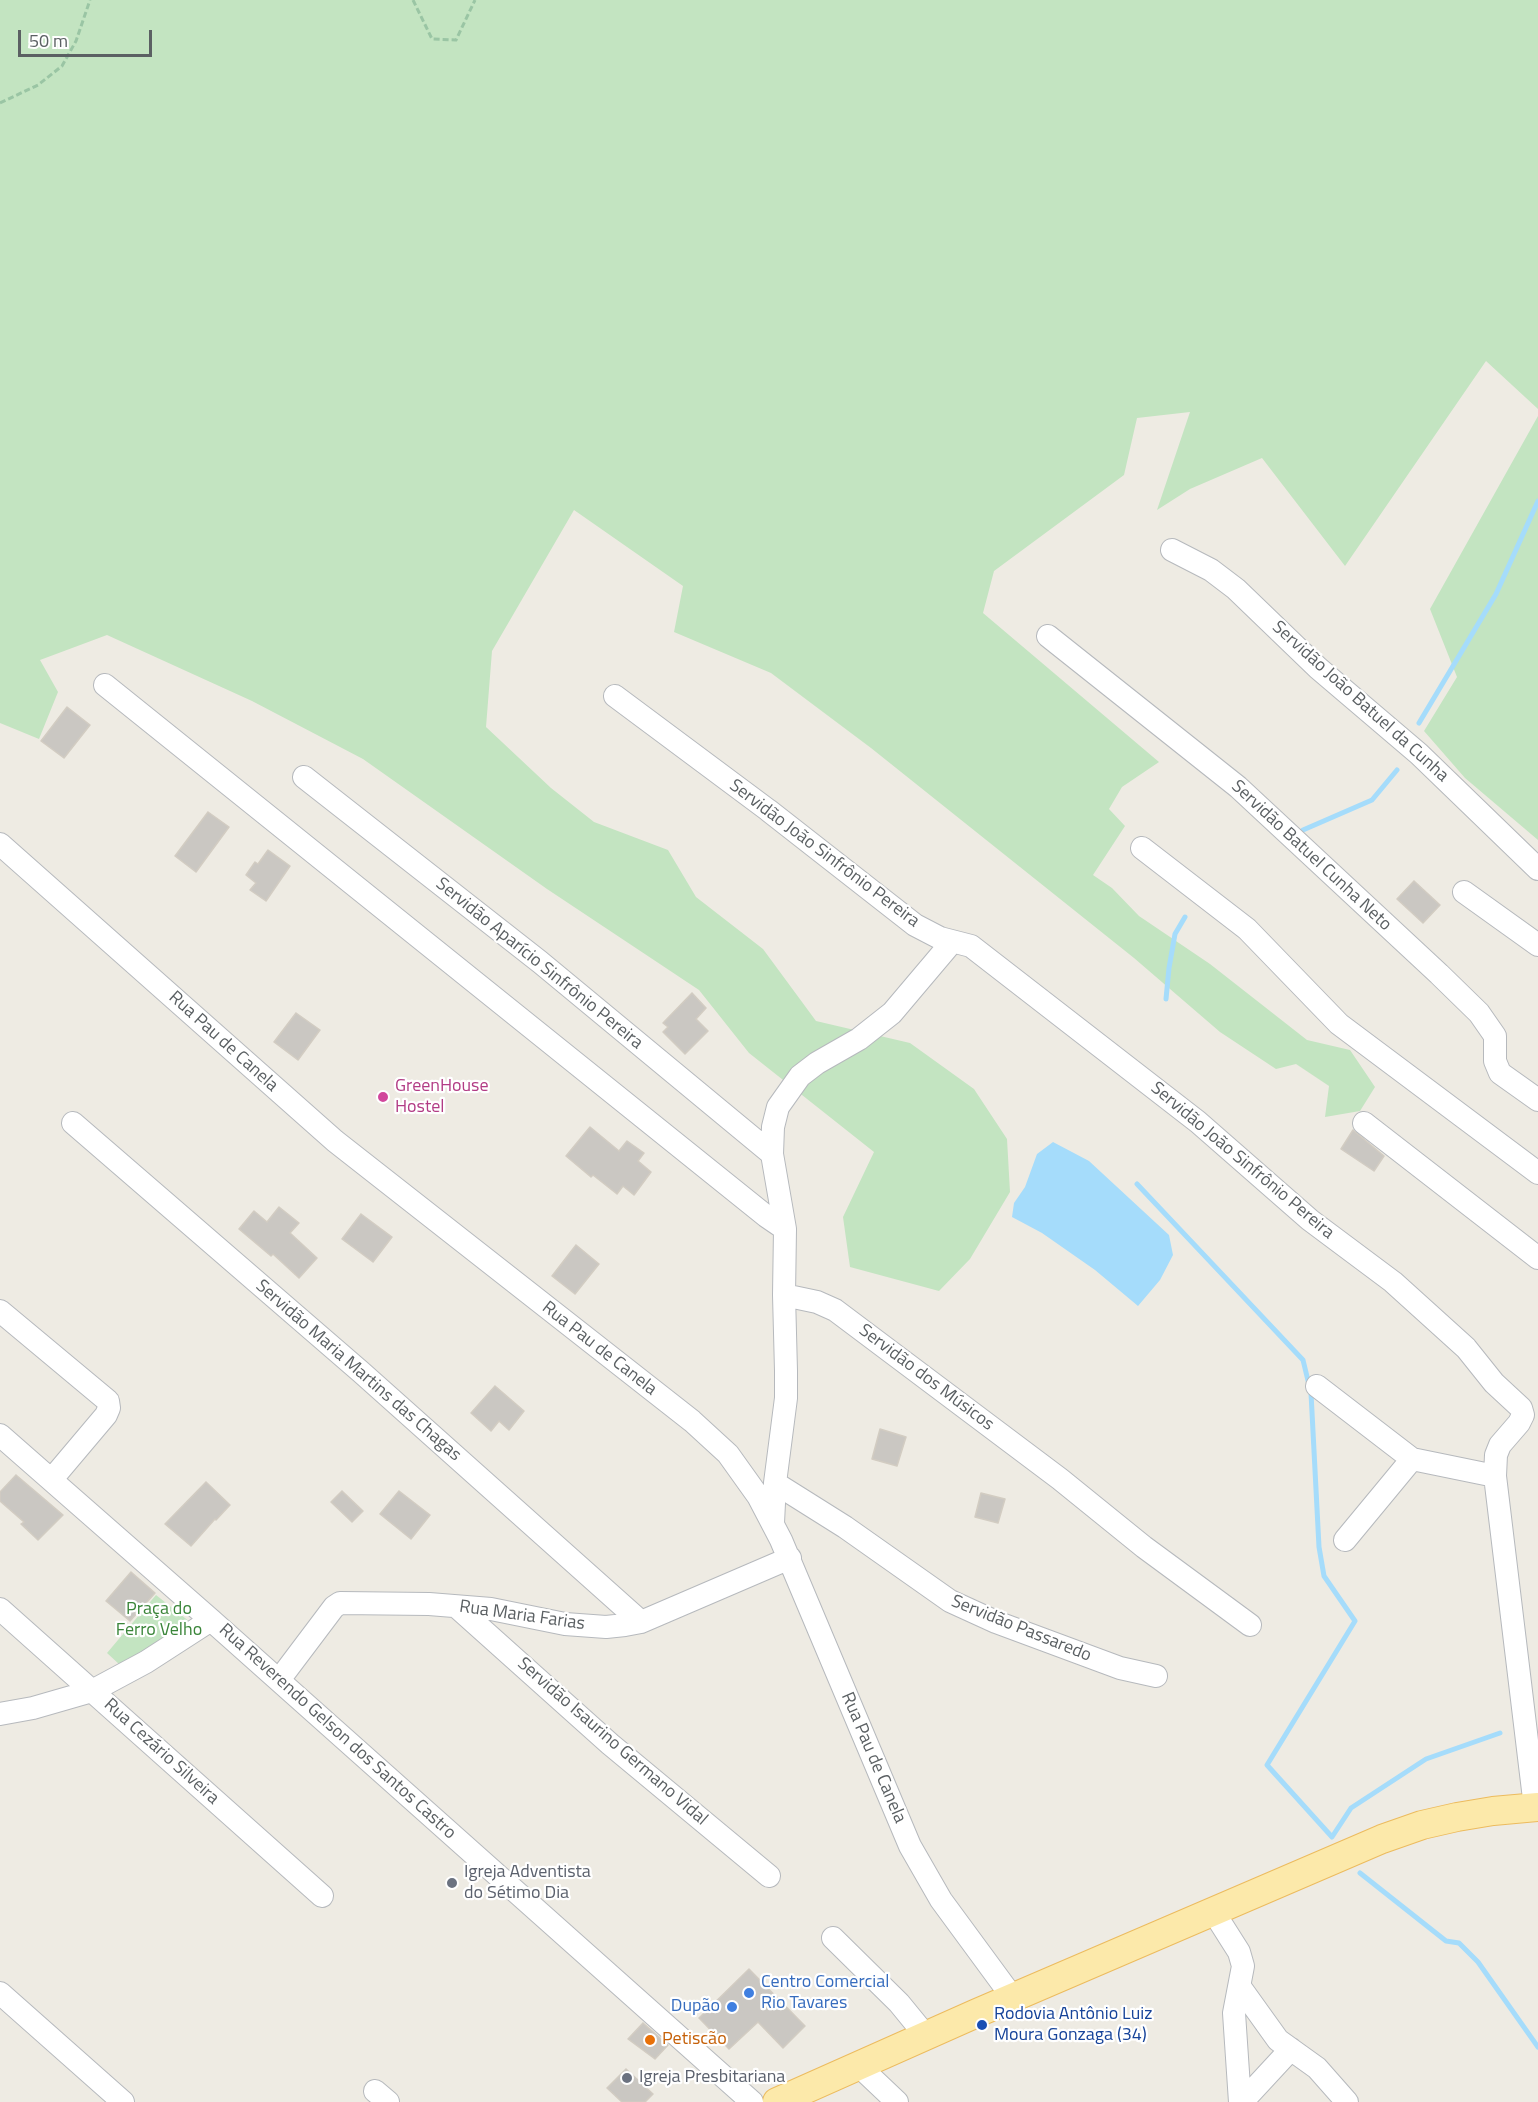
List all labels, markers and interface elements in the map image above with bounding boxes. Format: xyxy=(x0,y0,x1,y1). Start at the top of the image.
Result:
scale bar xyxy=(21,18,154,56)
text: 50 m xyxy=(29,27,68,54)
street label: Servidão João Batuel da Cunha xyxy=(1267,617,1453,787)
street label: Servidão João Sinfrônio Pereira xyxy=(725,775,923,933)
street label: Servidão Batuel Cunha Neto xyxy=(1226,776,1396,936)
street label: Servidão Aparício Sinfrônio Pereira xyxy=(431,874,647,1054)
street label: Rua Pau de Canela xyxy=(164,987,282,1097)
place label: GreenHouse Hostel xyxy=(395,1076,489,1118)
street label: Servidão João Sinfrônio Pereira xyxy=(1146,1078,1338,1244)
marker: GreenHouse Hostel xyxy=(376,1090,390,1104)
street label: Servidão Maria Martins das Chagas xyxy=(251,1276,465,1466)
street label: Rua Pau de Canela xyxy=(537,1297,661,1401)
street label: Servidão dos Músicos xyxy=(854,1320,998,1436)
street label: Servidão Passaredo xyxy=(948,1591,1094,1667)
street label: Rua Maria Farias xyxy=(458,1597,586,1635)
park label: Praça do Ferro Velho xyxy=(116,1599,202,1642)
street label: Rua Reverendo Gelson dos Santos Castro xyxy=(214,1620,460,1844)
street label: Servidão Isaurino Germano Vidal xyxy=(512,1653,712,1831)
street label: Rua Pau de Canela xyxy=(836,1689,910,1827)
street label: Rua Cezário Silveira xyxy=(99,1695,223,1809)
place label: Igreja Adventista do Sétimo Dia xyxy=(464,1862,591,1904)
marker: Igreja Adventista do Sétimo Dia xyxy=(445,1876,459,1890)
place label: Centro Comercial Rio Tavares xyxy=(761,1972,889,2014)
marker: Centro Comercial Rio Tavares xyxy=(742,1986,756,2000)
place label: Dupão xyxy=(671,1996,720,2018)
marker: Dupão xyxy=(725,2000,739,2014)
place label: Rodovia Antônio Luiz Moura Gonzaga (34) xyxy=(994,2004,1152,2046)
marker: Rodovia Antônio Luiz Moura Gonzaga (34) xyxy=(975,2018,989,2032)
place label: Petiscão xyxy=(662,2029,727,2051)
marker: Petiscão xyxy=(643,2033,657,2047)
place label: Igreja Presbitariana xyxy=(639,2067,785,2089)
marker: Igreja Presbitariana xyxy=(620,2071,634,2085)

